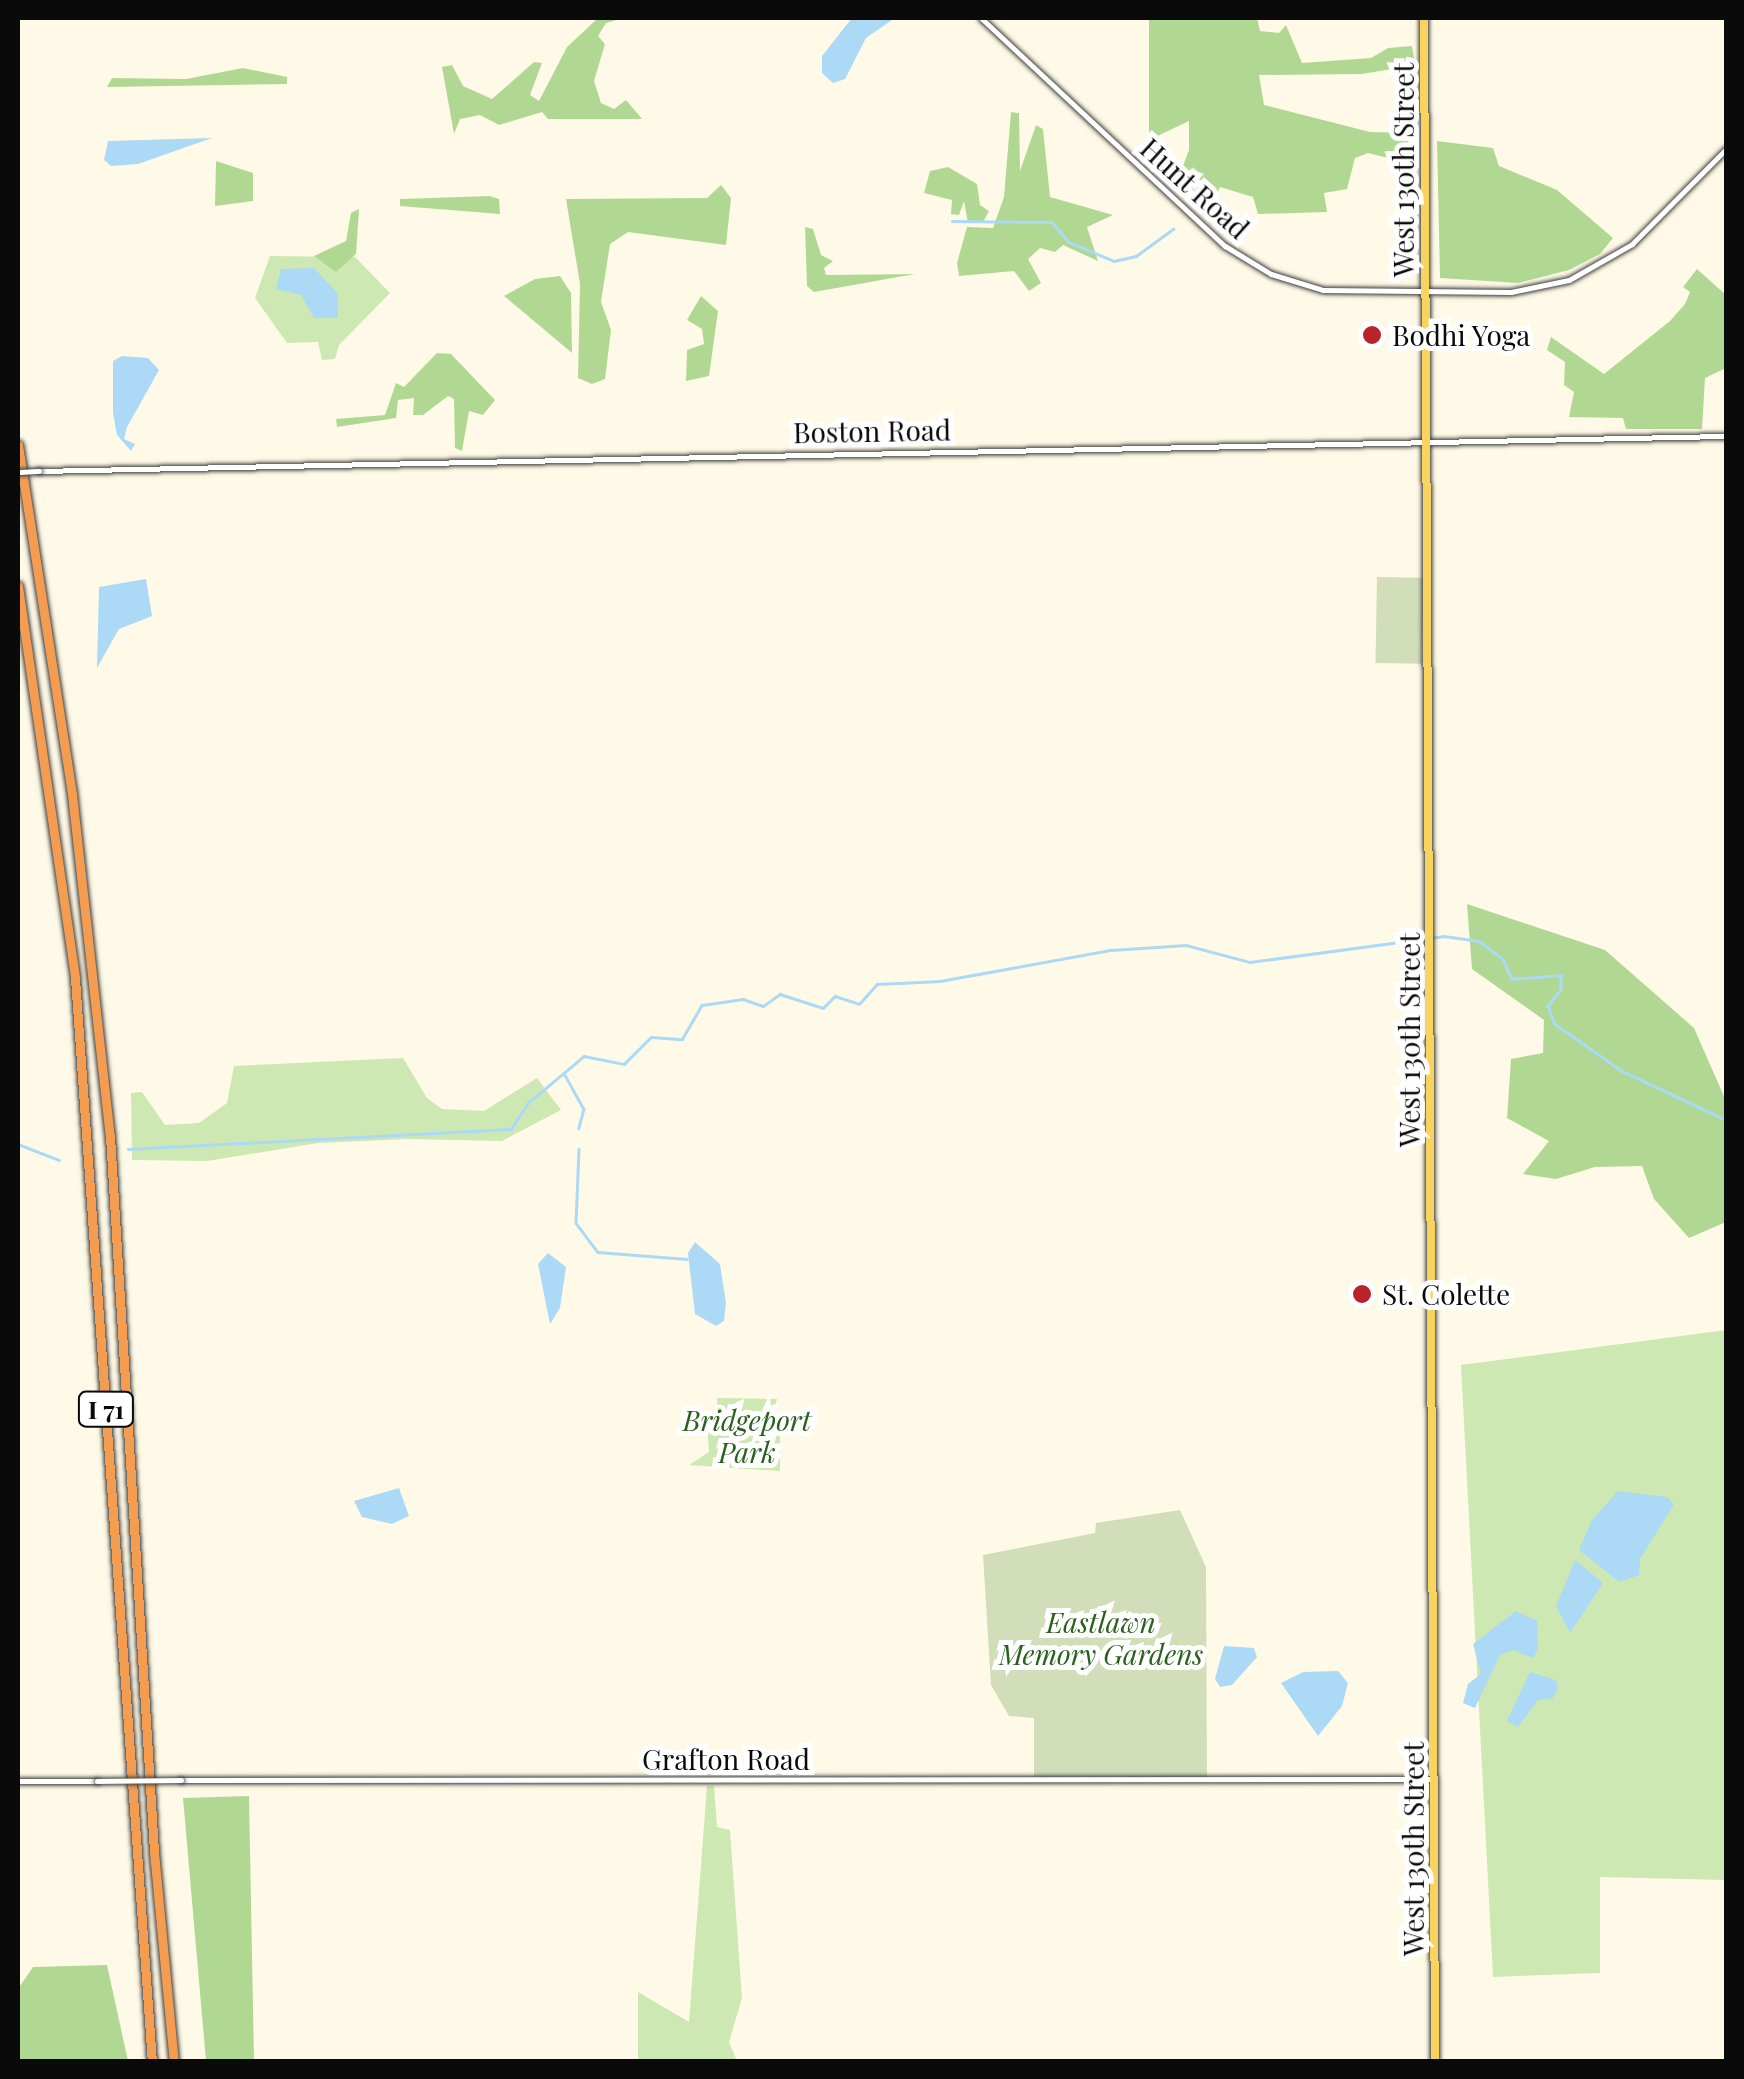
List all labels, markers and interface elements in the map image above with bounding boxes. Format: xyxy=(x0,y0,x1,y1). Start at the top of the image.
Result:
street label: West 130th Street xyxy=(1386,63,1420,277)
street label: Hunt Road xyxy=(1134,131,1256,245)
place label: Bodhi Yoga xyxy=(1392,318,1531,352)
marker: Bodhi Yoga xyxy=(1361,324,1383,346)
street label: Boston Road xyxy=(793,413,951,449)
street label: West 130th Street xyxy=(1392,933,1426,1147)
place label: St. Colette xyxy=(1382,1277,1510,1311)
marker: St. Colette xyxy=(1351,1283,1373,1305)
road number: I 71 xyxy=(76,1389,136,1429)
park label: Bridgeport Park xyxy=(683,1403,811,1469)
park label: Eastlawn Memory Gardens xyxy=(999,1605,1203,1671)
street label: Grafton Road xyxy=(642,1742,810,1776)
street label: West 130th Street xyxy=(1396,1742,1430,1956)

